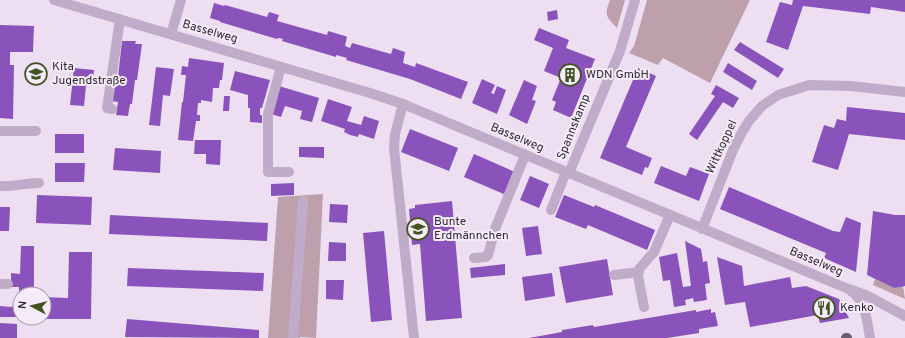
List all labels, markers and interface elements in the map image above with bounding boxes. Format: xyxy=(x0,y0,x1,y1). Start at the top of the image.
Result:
street label: Basselweg xyxy=(180,16,240,48)
place label: Kita Jugendstraße xyxy=(52,59,126,89)
school or university icon: Kita Jugendstraße xyxy=(23,61,49,87)
building icon: WDN GmbH xyxy=(557,62,583,88)
place label: WDN GmbH xyxy=(586,67,649,83)
street label: Spannskamp xyxy=(554,92,595,162)
street label: Wittkoppel xyxy=(703,117,741,177)
street label: Basselweg xyxy=(488,120,546,156)
place label: Bunte Erdmännchen xyxy=(434,214,509,244)
school or university icon: Bunte Erdmännchen xyxy=(405,216,431,242)
street label: Basselweg xyxy=(787,244,845,280)
north arrow xyxy=(12,286,52,326)
restaurant icon: Kenko xyxy=(811,295,837,321)
text: N xyxy=(16,300,30,310)
place label: Kenko xyxy=(840,300,874,316)

